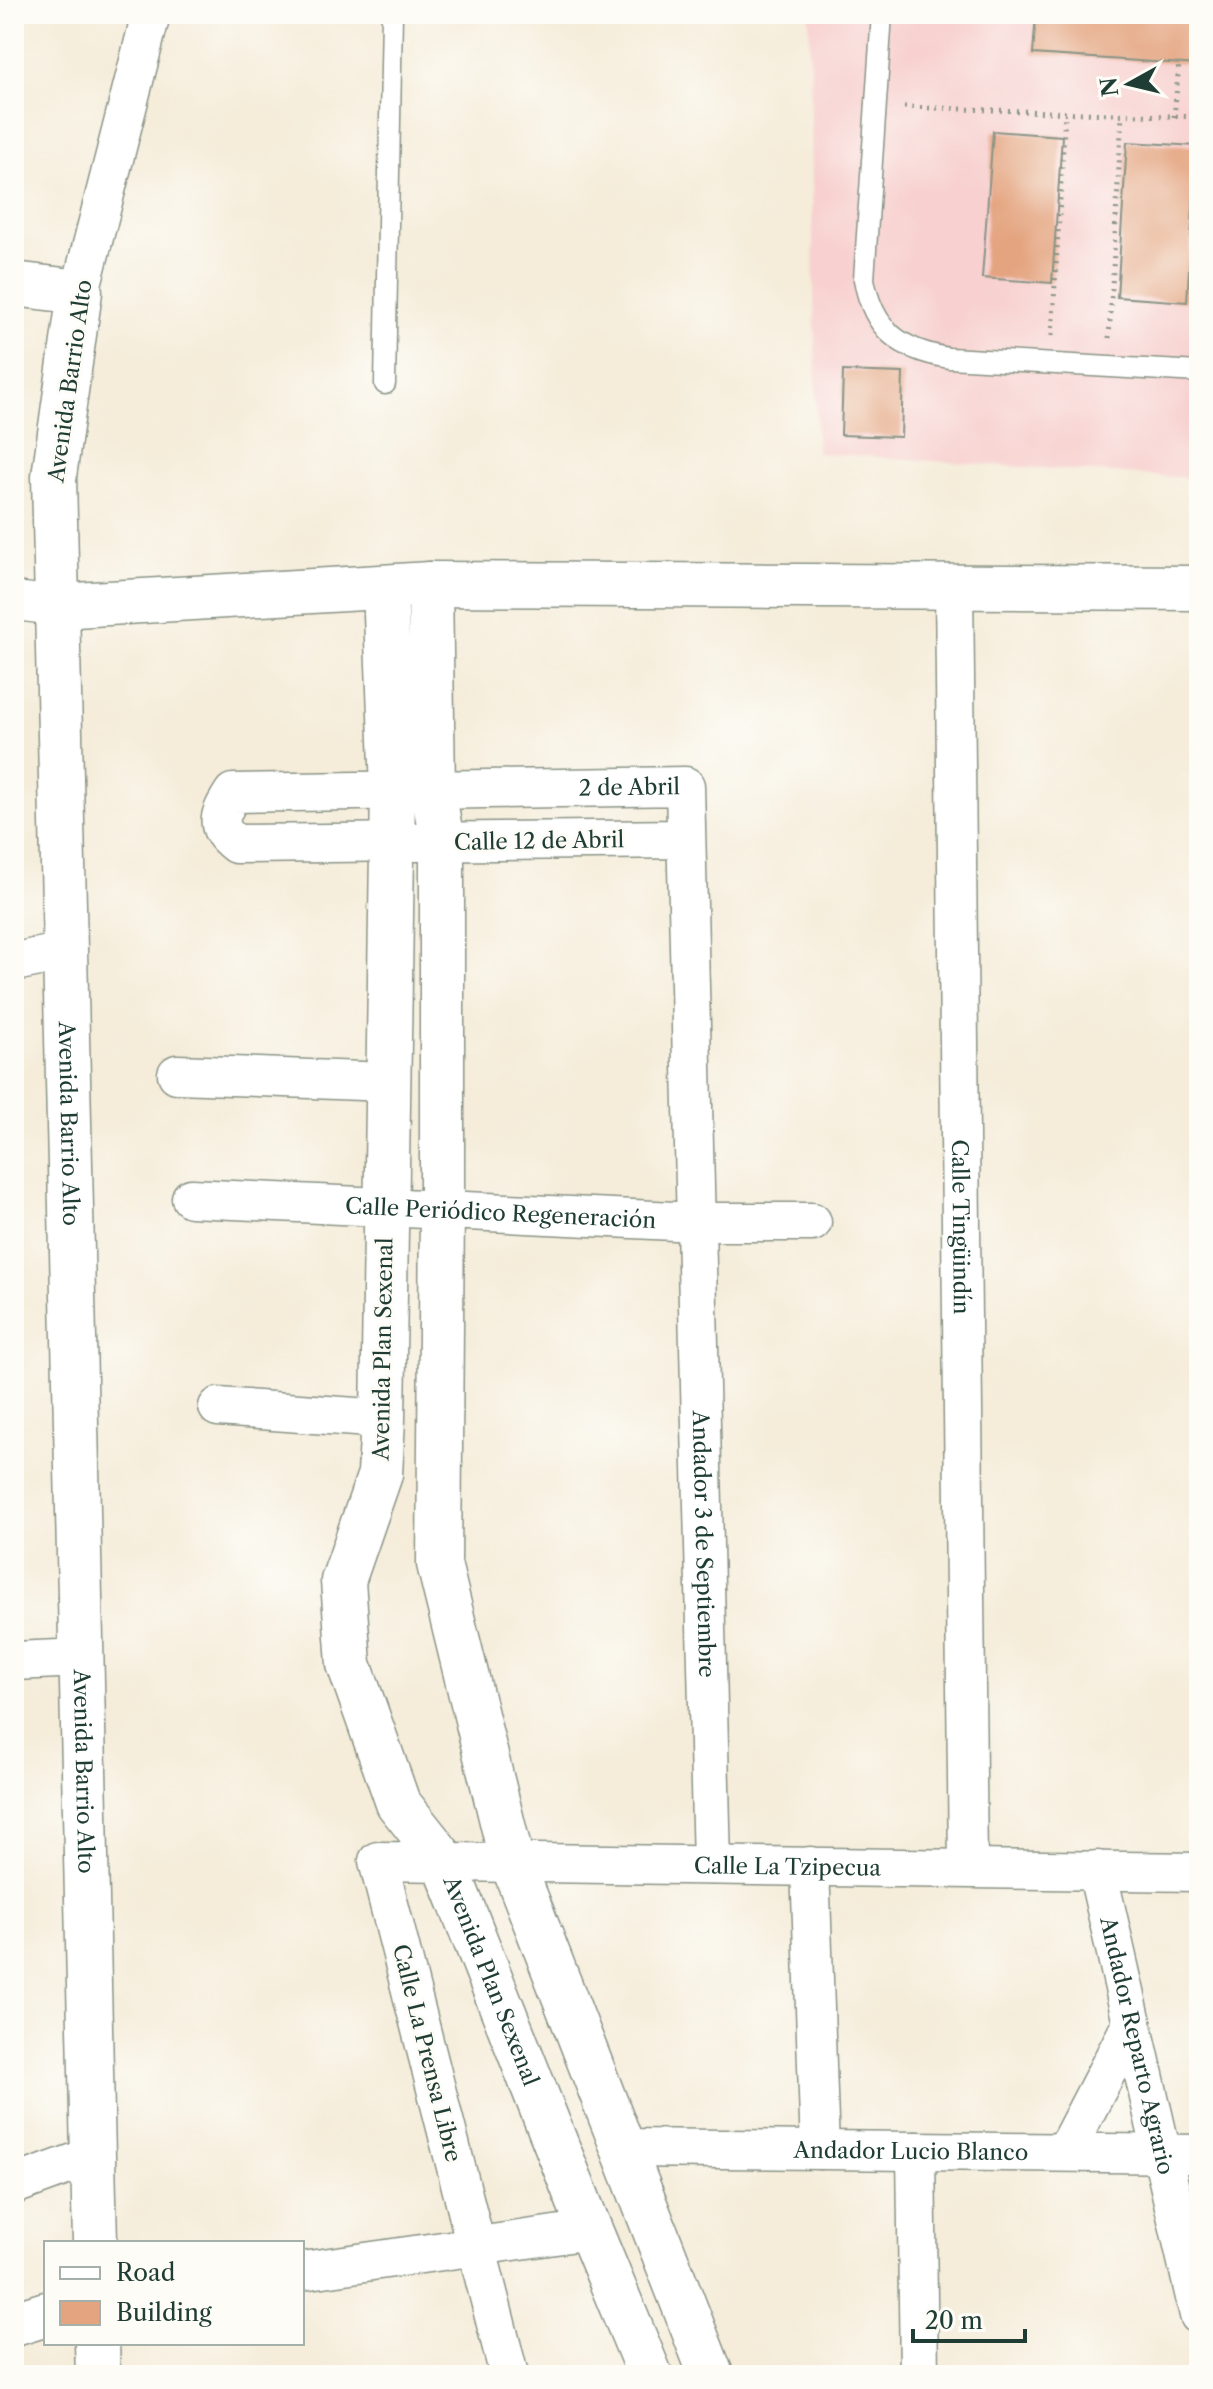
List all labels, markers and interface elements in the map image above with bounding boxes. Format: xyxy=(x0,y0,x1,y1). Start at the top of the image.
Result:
north arrow xyxy=(1089,44,1169,124)
text: N xyxy=(1095,75,1124,98)
street label: Avenida Barrio Alto xyxy=(42,278,98,485)
street label: 2 de Abril xyxy=(578,773,681,801)
street label: Calle 12 de Abril xyxy=(454,826,625,856)
street label: Avenida Barrio Alto xyxy=(53,1020,85,1226)
street label: Calle Tingüindín xyxy=(947,1139,975,1315)
street label: Calle Periódico Regeneración xyxy=(345,1192,657,1234)
street label: Avenida Plan Sexenal xyxy=(368,1237,398,1462)
street label: Andador 3 de Septiembre xyxy=(687,1409,721,1678)
street label: Avenida Barrio Alto xyxy=(68,1668,100,1874)
street label: Calle La Tzipecua xyxy=(694,1852,882,1881)
street label: Avenida Plan Sexenal xyxy=(437,1871,545,2090)
street label: Andador Reparto Agrario xyxy=(1094,1913,1180,2177)
street label: Calle La Prensa Libre xyxy=(387,1941,467,2165)
street label: Andador Lucio Blanco xyxy=(793,2136,1028,2166)
legend xyxy=(44,2241,304,2345)
text: Road xyxy=(116,2258,176,2287)
scale bar xyxy=(913,2293,1025,2343)
text: Building xyxy=(116,2298,212,2327)
text: 20 m xyxy=(925,2306,983,2335)

